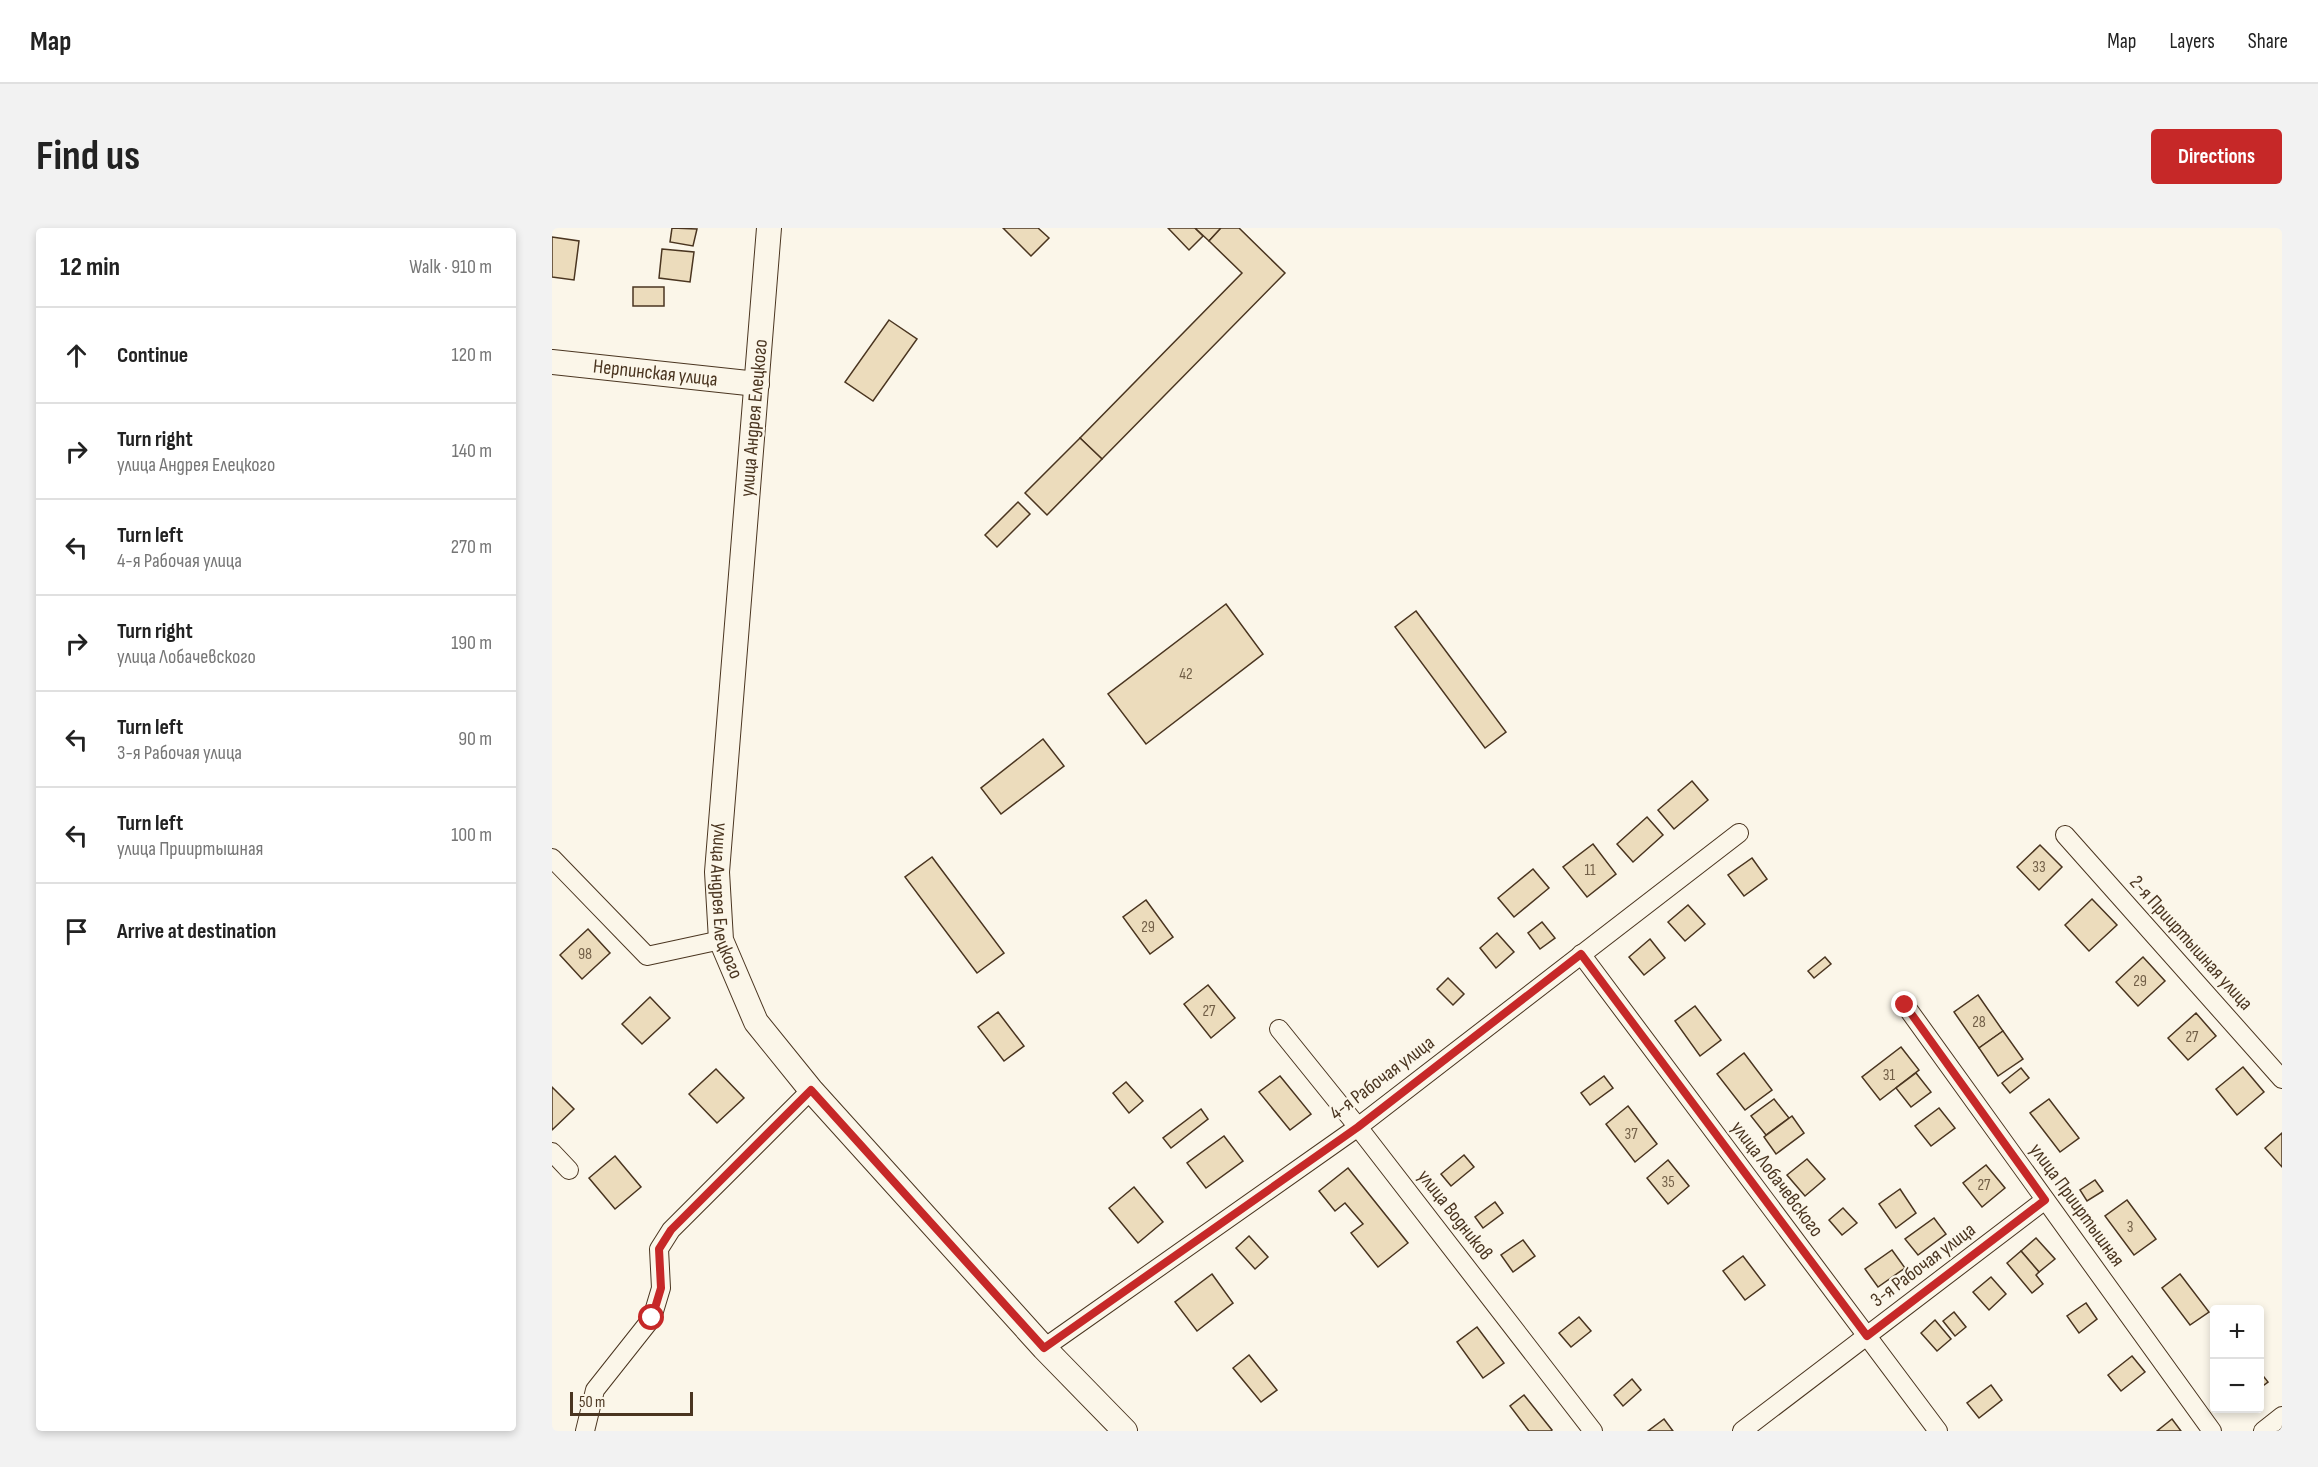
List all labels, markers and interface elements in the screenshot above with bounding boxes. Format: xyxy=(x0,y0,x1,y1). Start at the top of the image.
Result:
text: Map xyxy=(30,25,71,58)
text: Map xyxy=(2107,29,2136,54)
text: Layers xyxy=(2169,29,2215,54)
text: Share xyxy=(2248,29,2288,54)
button: Directions xyxy=(2151,129,2282,184)
text: Find us xyxy=(36,131,140,182)
text: 12 min xyxy=(60,252,120,283)
text: Walk · 910 m xyxy=(409,255,492,279)
street label: улица Андрея Елецкого xyxy=(735,338,773,498)
icon: ahead xyxy=(60,339,93,372)
text: Continue xyxy=(117,342,188,369)
text: 120 m xyxy=(452,343,492,367)
street label: Нерпинская улица xyxy=(592,354,719,392)
text: Turn right xyxy=(117,426,193,453)
icon: right xyxy=(60,435,93,468)
text: 140 m xyxy=(452,439,492,463)
text: улица Андрея Елецкого xyxy=(117,453,275,477)
text: Turn left xyxy=(117,522,183,549)
icon: left xyxy=(60,531,93,564)
text: 270 m xyxy=(451,535,492,559)
text: 4-я Рабочая улица xyxy=(117,549,242,573)
text: Turn right xyxy=(117,618,193,645)
icon: right xyxy=(60,627,93,660)
text: 190 m xyxy=(451,631,492,655)
text: улица Лобачевского xyxy=(117,645,256,669)
house number: 42 xyxy=(1179,665,1193,684)
text: Turn left xyxy=(117,714,183,741)
icon: left xyxy=(60,723,93,756)
text: 90 m xyxy=(458,727,492,751)
text: 3-я Рабочая улица xyxy=(117,741,242,765)
text: Turn left xyxy=(117,810,183,837)
icon: left xyxy=(60,819,93,852)
street label: улица Андрея Елецкого xyxy=(705,822,748,982)
text: 100 m xyxy=(451,823,492,847)
text: улица Прииртышная xyxy=(117,837,263,861)
house number: 33 xyxy=(2032,858,2046,877)
house number: 11 xyxy=(1584,861,1596,880)
street label: 2-я Прииртышная улица xyxy=(2124,871,2258,1015)
icon: arrive xyxy=(60,915,93,948)
text: Arrive at destination xyxy=(117,918,276,945)
house number: 29 xyxy=(1141,918,1155,937)
house number: 98 xyxy=(578,945,592,964)
house number: 29 xyxy=(2133,972,2147,991)
route end xyxy=(1891,991,1917,1017)
house number: 27 xyxy=(1202,1002,1216,1021)
house number: 28 xyxy=(1972,1013,1986,1032)
house number: 27 xyxy=(2185,1028,2199,1047)
street label: 4-я Рабочая улица xyxy=(1325,1031,1439,1125)
house number: 31 xyxy=(1883,1066,1896,1085)
street label: улица Лобачевского xyxy=(1726,1116,1828,1242)
house number: 37 xyxy=(1624,1125,1638,1144)
street label: улица Прииртышная xyxy=(2024,1139,2130,1271)
street label: улица Водников xyxy=(1412,1165,1498,1265)
house number: 35 xyxy=(1661,1173,1675,1192)
house number: 27 xyxy=(1977,1176,1991,1195)
street label: 3-я Рабочая улица xyxy=(1866,1218,1980,1312)
house number: 3 xyxy=(2127,1218,2133,1237)
route start xyxy=(638,1304,664,1330)
map controls xyxy=(2210,1305,2264,1413)
button: + xyxy=(2210,1305,2264,1359)
button: − xyxy=(2210,1359,2264,1413)
scale bar xyxy=(570,1389,693,1416)
text: 50 m xyxy=(579,1393,605,1412)

